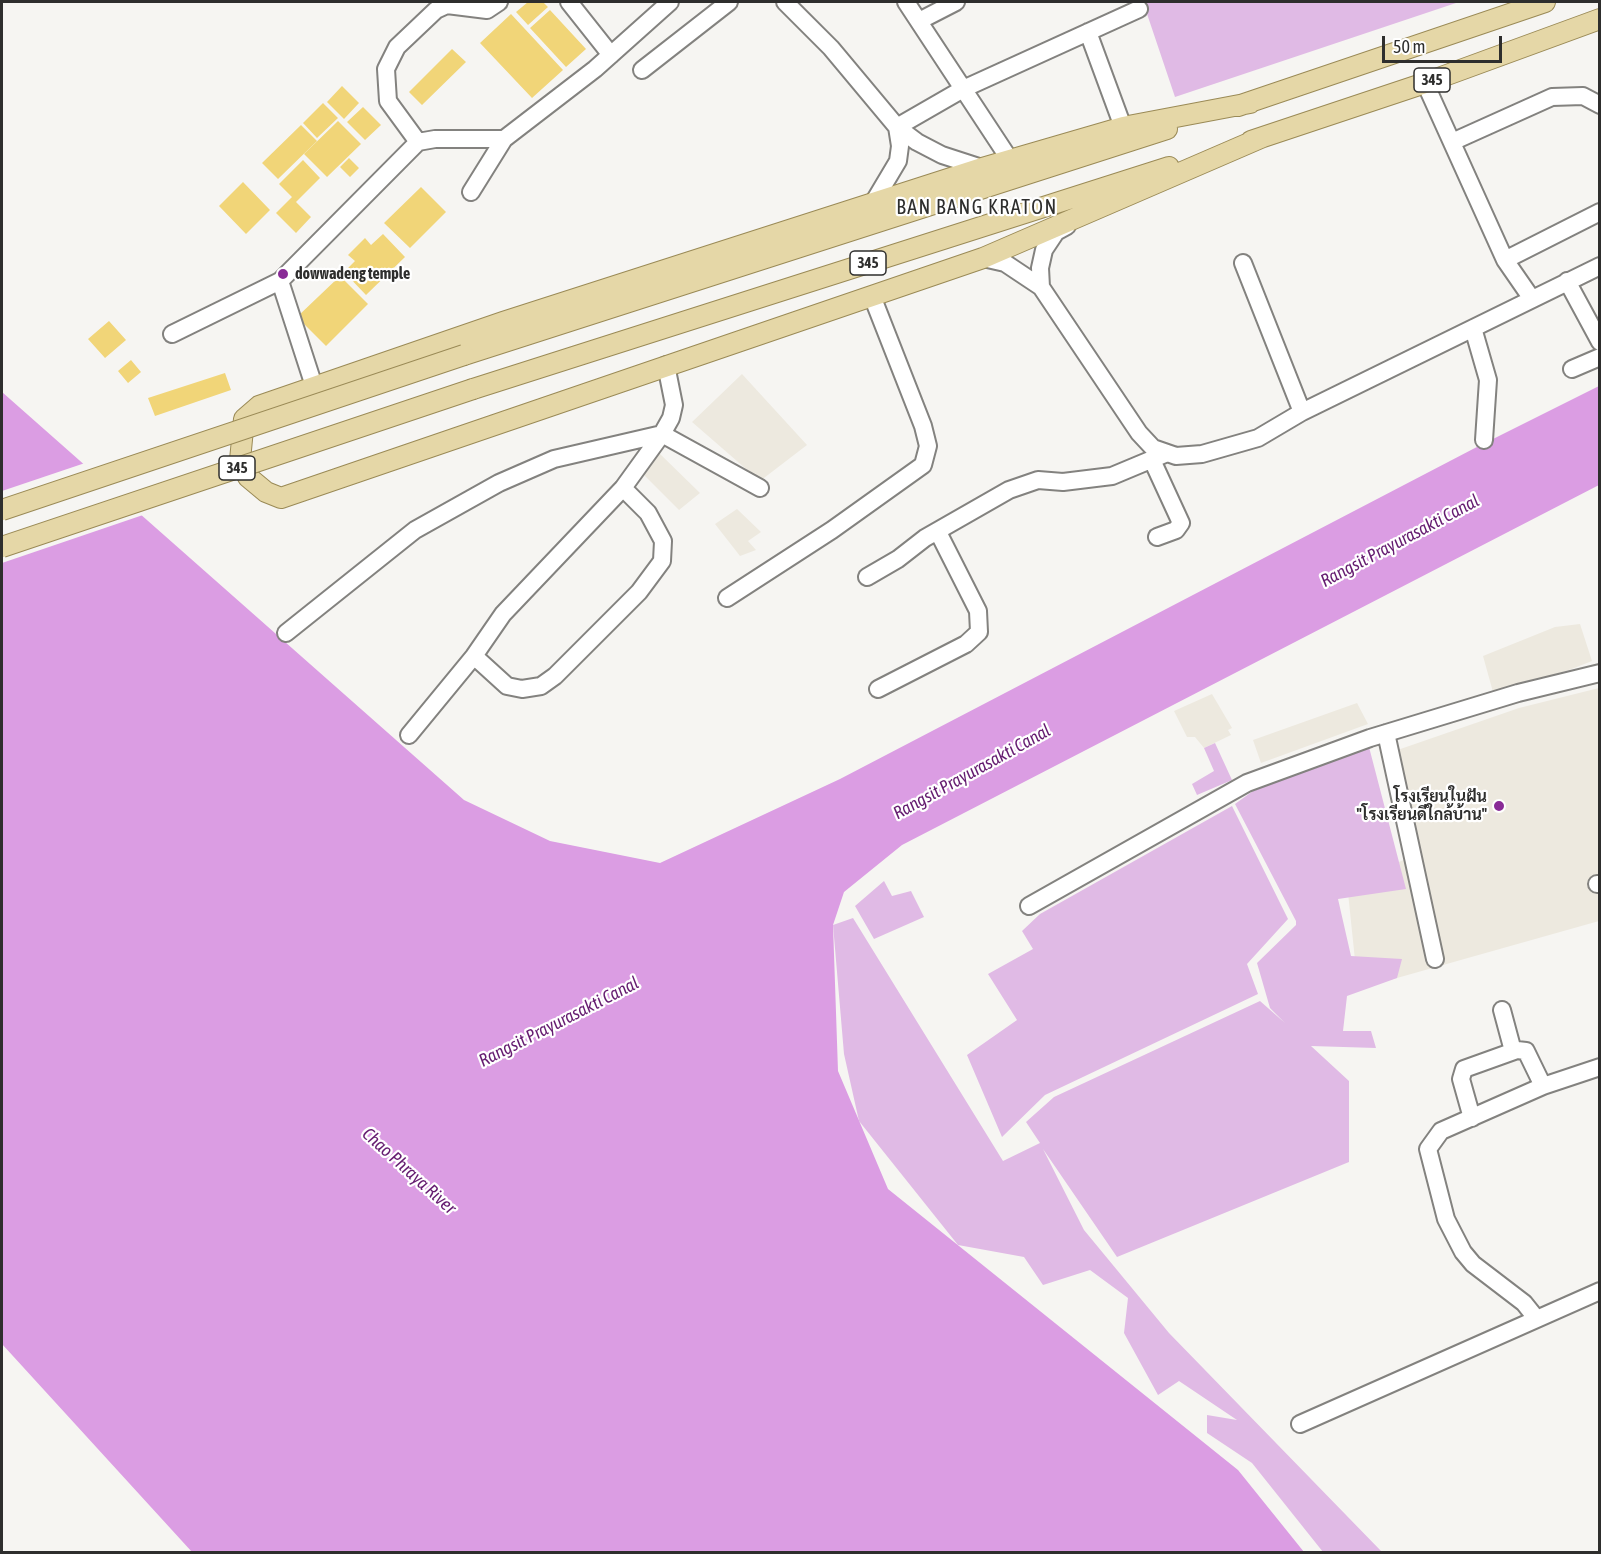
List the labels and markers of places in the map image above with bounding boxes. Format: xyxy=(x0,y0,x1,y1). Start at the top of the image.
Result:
place label: dowwadeng temple xyxy=(295,264,410,284)
marker: dowwadeng temple xyxy=(276,267,290,281)
place label: โรงเรียนในฝัน "โรงเรียนดีใกล้บ้าน" xyxy=(1357,787,1487,825)
marker: โรงเรียนในฝัน "โรงเรียนดีใกล้บ้าน" xyxy=(1492,799,1506,813)

